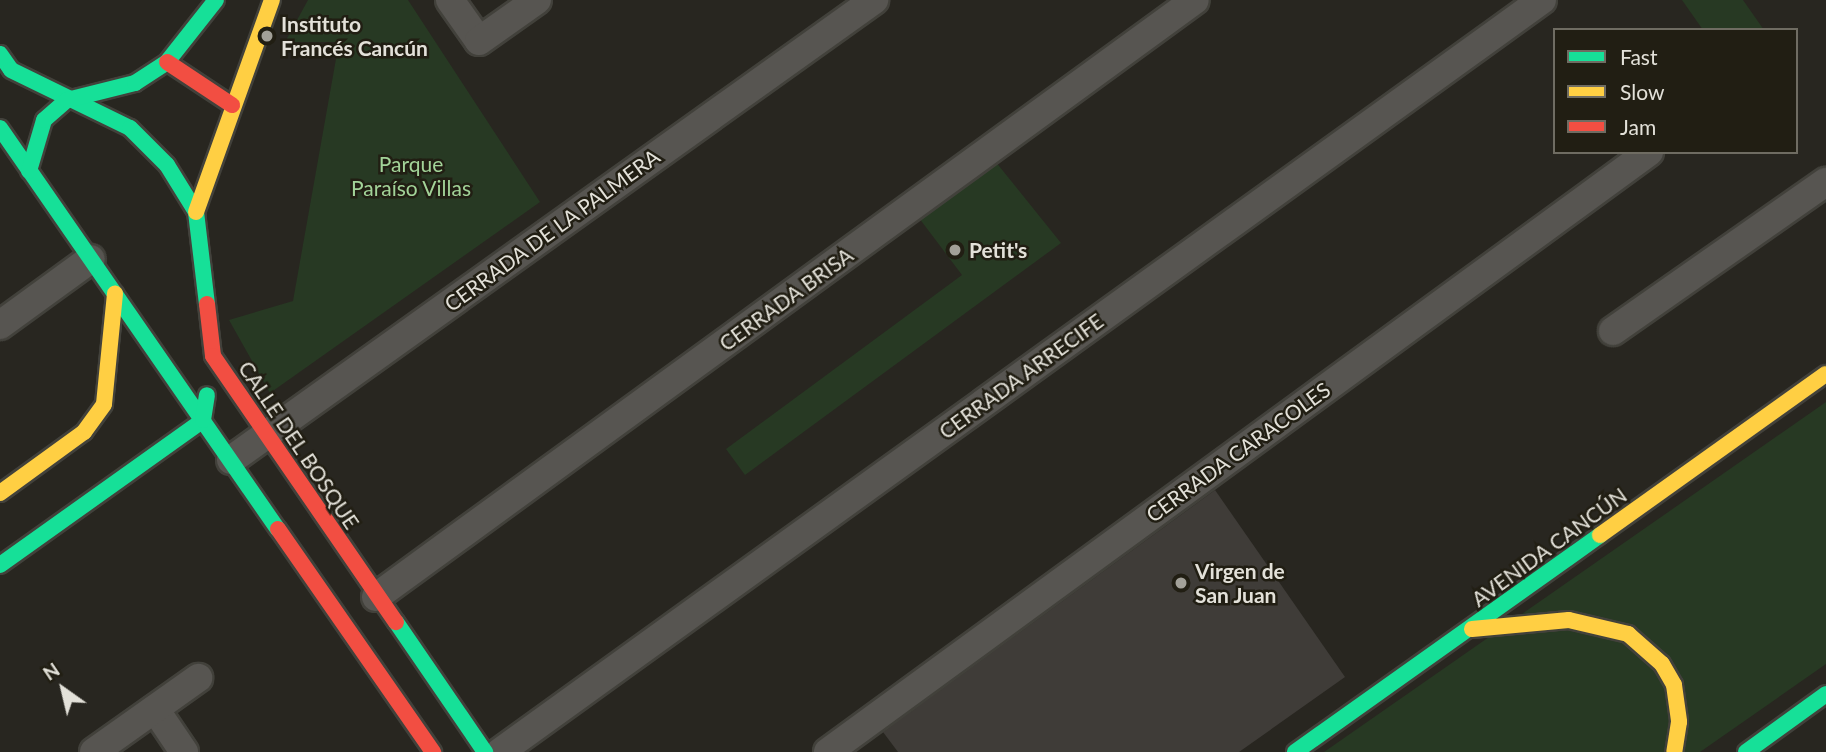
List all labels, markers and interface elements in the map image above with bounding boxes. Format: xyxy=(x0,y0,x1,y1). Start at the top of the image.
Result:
place label: Instituto Francés Cancún xyxy=(281,11,428,61)
marker: Instituto Francés Cancún xyxy=(259,28,275,44)
legend xyxy=(1553,28,1798,154)
text: Fast xyxy=(1620,44,1657,69)
text: Slow xyxy=(1620,79,1664,104)
text: Jam xyxy=(1620,114,1656,139)
street label: CERRADA DE LA PALMERA xyxy=(439,143,665,317)
park label: Parque Paraíso Villas xyxy=(351,151,471,201)
place label: Petit's xyxy=(969,237,1027,263)
street label: CERRADA BRISA xyxy=(714,242,858,356)
marker: Petit's xyxy=(947,242,963,258)
street label: CERRADA ARRECIFE xyxy=(933,308,1109,444)
street label: CALLE DEL BOSQUE xyxy=(233,356,365,534)
street label: CERRADA CARACOLES xyxy=(1141,377,1335,527)
street label: AVENIDA CANCÚN xyxy=(1466,482,1632,612)
place label: Virgen de San Juan xyxy=(1195,558,1285,608)
marker: Virgen de San Juan xyxy=(1173,575,1189,591)
north arrow xyxy=(28,654,98,724)
text: N xyxy=(38,658,63,685)

